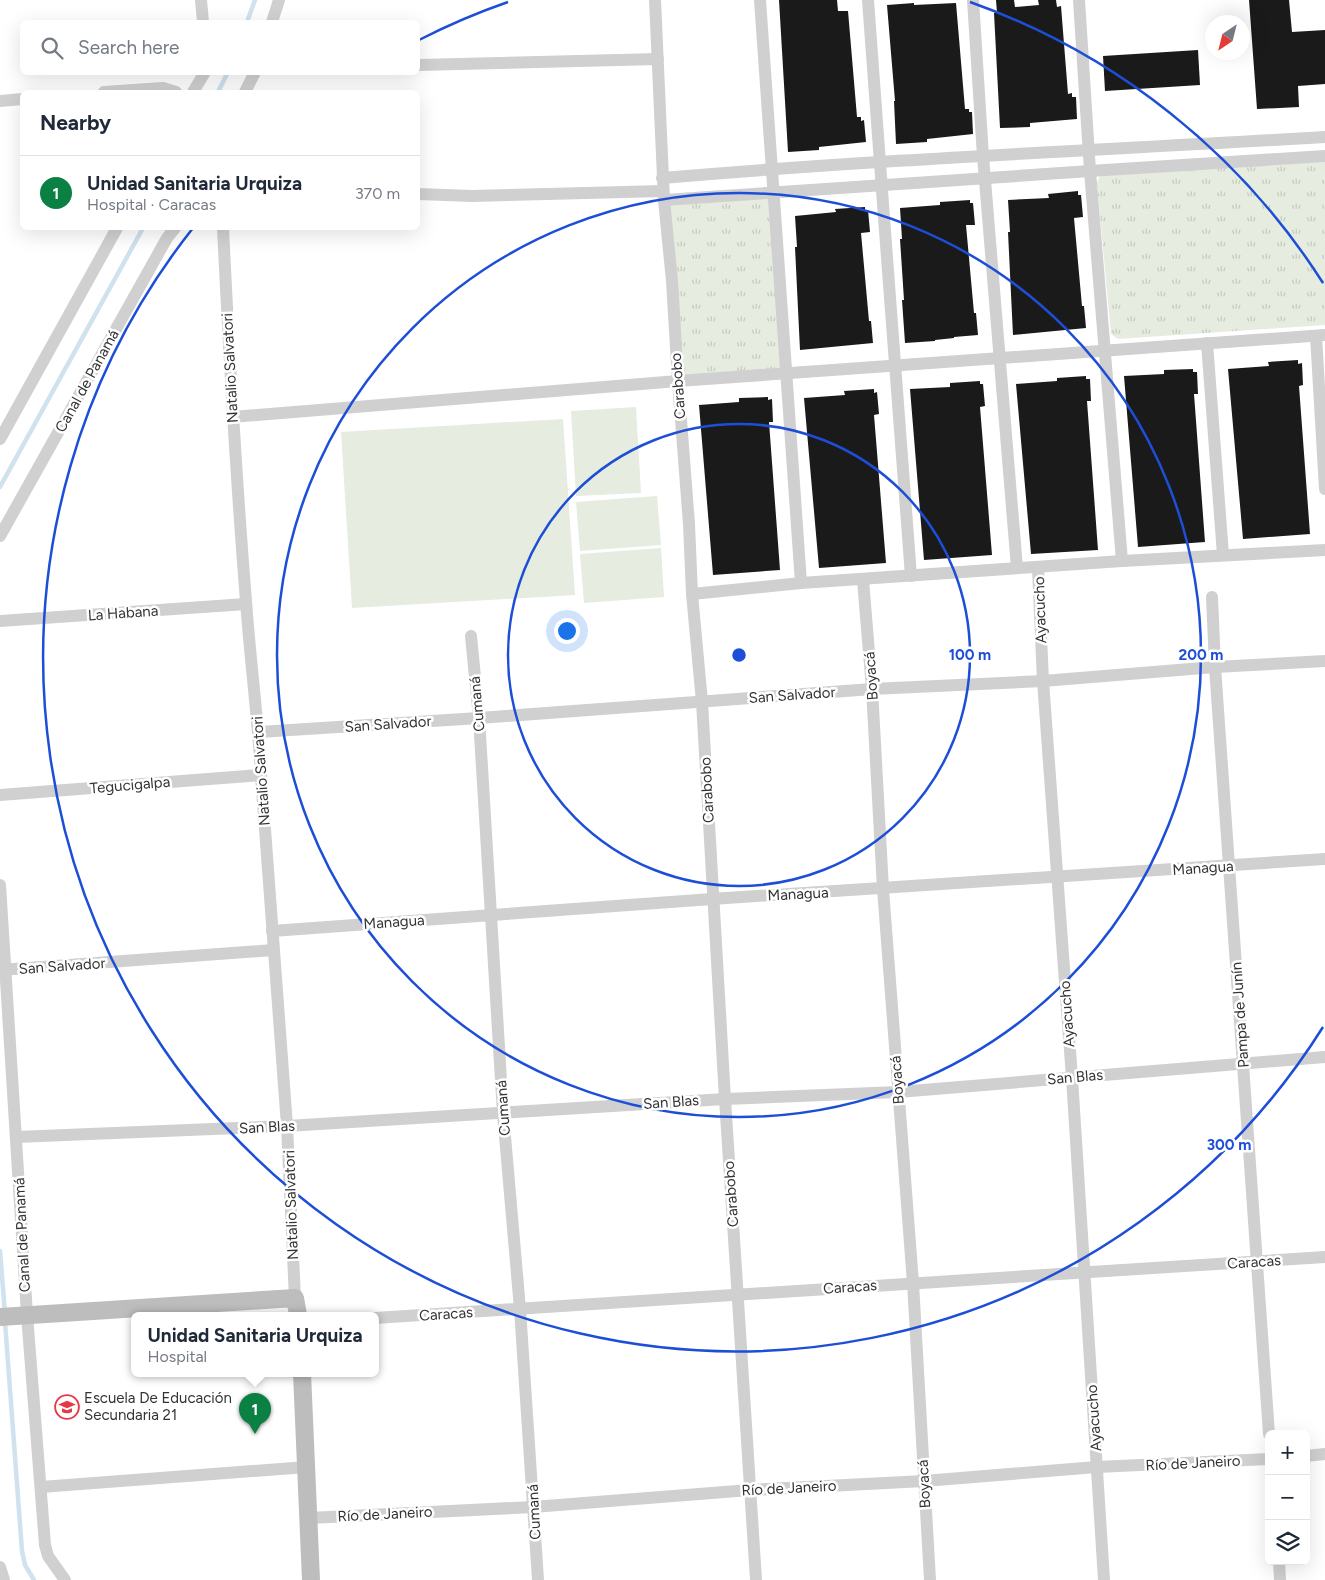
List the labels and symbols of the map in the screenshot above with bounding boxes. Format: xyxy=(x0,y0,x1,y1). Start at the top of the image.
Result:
north arrow xyxy=(1205,15,1250,60)
street label: Natalio Salvatori xyxy=(218,313,242,423)
street label: Canal de Panamá xyxy=(51,326,123,436)
street label: Carabobo xyxy=(667,352,689,420)
street label: Ayacucho xyxy=(1030,576,1050,644)
street label: La Habana xyxy=(87,602,159,624)
your location xyxy=(554,618,580,644)
centre of rings xyxy=(730,646,748,664)
text: 100 m xyxy=(949,646,991,664)
text: 200 m xyxy=(1179,646,1223,664)
street label: Boyacá xyxy=(860,651,882,701)
street label: Cumaná xyxy=(466,676,488,732)
street label: San Salvador xyxy=(748,683,836,707)
street label: San Salvador xyxy=(344,712,432,736)
street label: Natalio Salvatori xyxy=(248,715,274,827)
street label: Carabobo xyxy=(696,756,718,824)
street label: Tegucigalpa xyxy=(89,773,171,797)
street label: Managua xyxy=(1172,857,1234,879)
street label: Managua xyxy=(767,883,829,905)
street label: Managua xyxy=(363,911,425,933)
street label: San Salvador xyxy=(18,954,106,978)
street label: Pampa de Junín xyxy=(1227,961,1253,1069)
street label: Ayacucho xyxy=(1056,980,1078,1048)
street label: Boyacá xyxy=(886,1055,908,1105)
street label: San Blas xyxy=(1046,1066,1104,1088)
street label: Cumaná xyxy=(492,1080,514,1136)
street label: San Blas xyxy=(642,1091,700,1113)
street label: San Blas xyxy=(239,1117,295,1137)
text: 300 m xyxy=(1207,1136,1251,1154)
street label: Natalio Salvatori xyxy=(280,1150,302,1260)
street label: Carabobo xyxy=(720,1160,742,1228)
street label: Canal de Panamá xyxy=(10,1177,34,1293)
street label: Caracas xyxy=(1226,1251,1282,1273)
street label: Caracas xyxy=(822,1276,878,1298)
street label: Caracas xyxy=(418,1303,474,1325)
street label: Ayacucho xyxy=(1083,1384,1105,1452)
place label: Escuela De Educación Secundaria 21 xyxy=(84,1389,232,1424)
pin: 1 xyxy=(239,1393,271,1434)
school or university icon: Escuela De Educación Secundaria 21 xyxy=(54,1394,80,1420)
street label: Río de Janeiro xyxy=(1145,1452,1241,1474)
street label: Boyacá xyxy=(914,1459,934,1509)
street label: Río de Janeiro xyxy=(741,1477,837,1499)
street label: Cumaná xyxy=(524,1484,544,1540)
street label: Río de Janeiro xyxy=(337,1503,433,1525)

